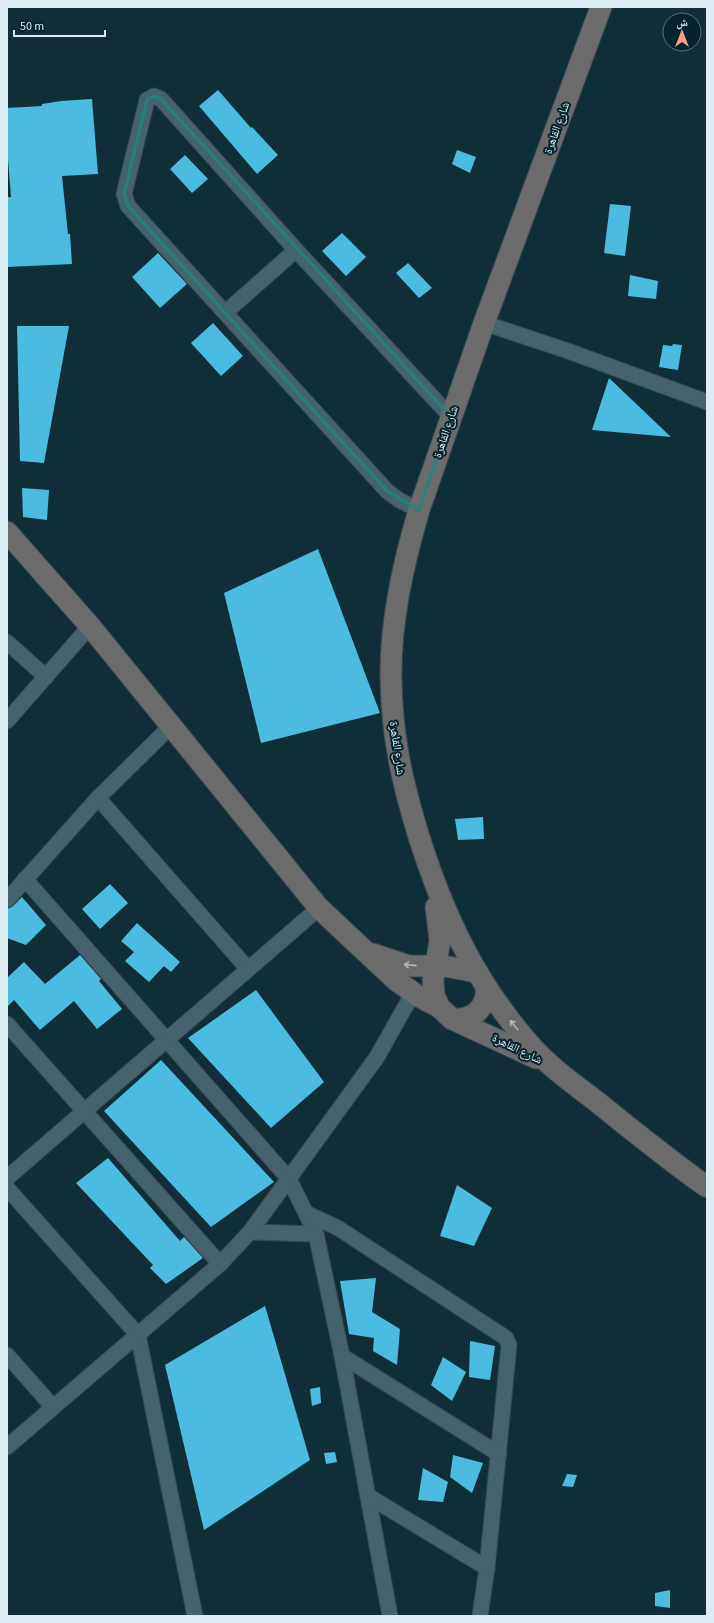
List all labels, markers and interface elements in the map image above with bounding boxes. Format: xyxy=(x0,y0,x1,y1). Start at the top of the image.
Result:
scale bar xyxy=(14,12,105,38)
north arrow xyxy=(662,12,702,52)
text: ش xyxy=(676,15,688,30)
text: 50 m xyxy=(20,18,44,35)
street label: شارع القاهرة xyxy=(540,100,574,156)
street label: شارع القاهرة xyxy=(429,404,463,460)
street label: شارع القاهرة xyxy=(385,720,409,776)
one-way arrow xyxy=(404,961,417,969)
one-way arrow xyxy=(510,1020,519,1030)
street label: شارع القاهرة xyxy=(489,1029,545,1069)

